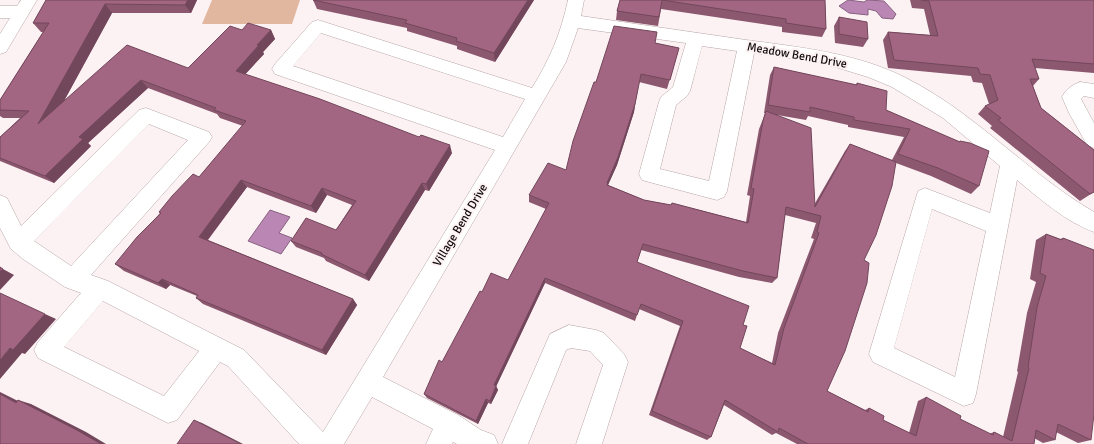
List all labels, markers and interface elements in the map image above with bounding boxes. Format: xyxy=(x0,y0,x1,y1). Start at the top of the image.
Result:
street label: Meadow Bend Drive xyxy=(746,39,848,72)
street label: Village Bend Drive xyxy=(430,181,491,269)

